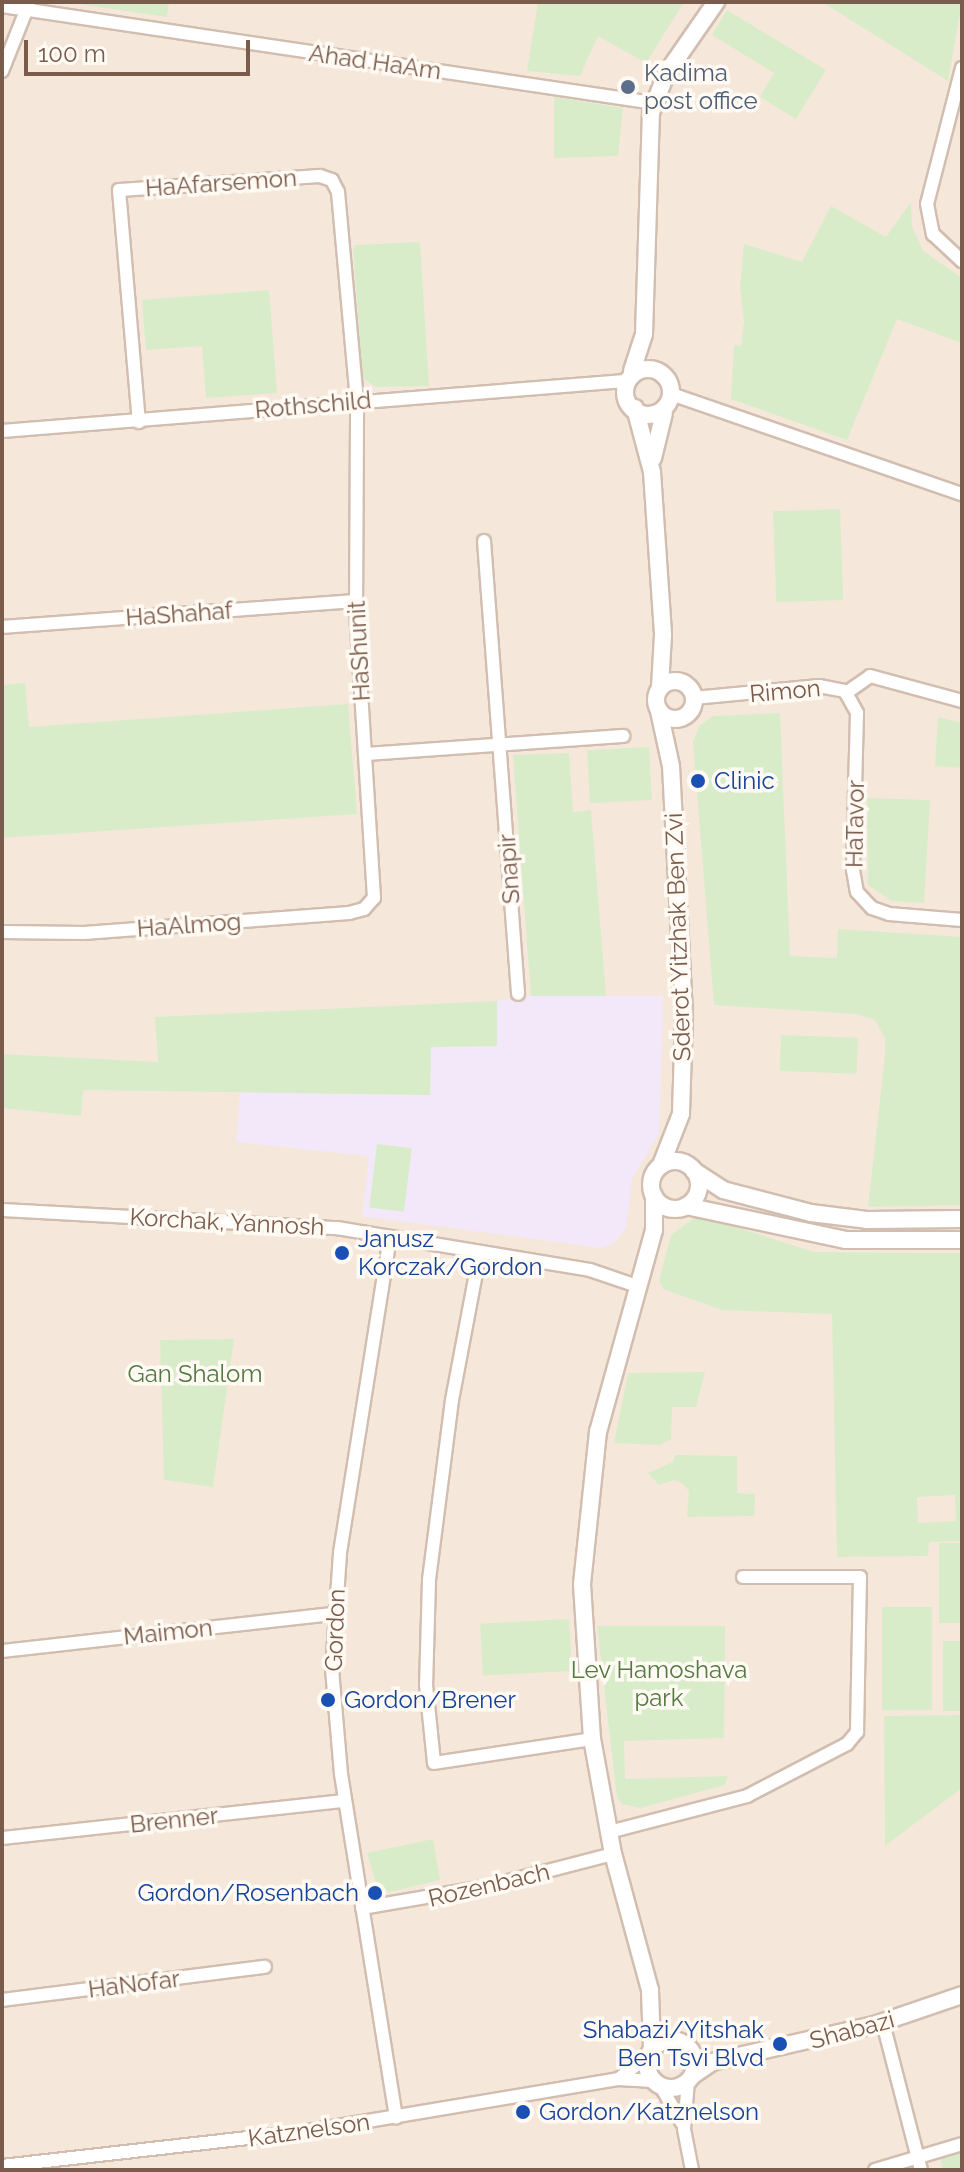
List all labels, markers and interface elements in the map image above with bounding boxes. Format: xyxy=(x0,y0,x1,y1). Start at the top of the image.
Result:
scale bar xyxy=(28,24,254,74)
street label: Ahad HaAm xyxy=(307,38,443,86)
text: 100 m xyxy=(38,39,106,68)
place label: Kadima post office xyxy=(644,59,758,115)
marker: Kadima post office xyxy=(619,78,637,96)
street label: HaAfarsemon xyxy=(144,163,298,203)
street label: Rothschild xyxy=(254,386,372,424)
street label: HaShahaf xyxy=(125,596,233,632)
street label: HaShunit xyxy=(342,600,376,702)
street label: Rimon xyxy=(748,674,822,708)
place label: Clinic xyxy=(714,767,775,795)
marker: Clinic xyxy=(689,772,707,790)
street label: HaTavor xyxy=(840,780,870,868)
street label: Sderot Yitzhak Ben Zvi xyxy=(659,812,697,1062)
street label: Snapir xyxy=(492,833,526,905)
street label: HaAlmog xyxy=(136,907,242,943)
street label: Korchak, Yannosh xyxy=(128,1202,326,1242)
place label: Janusz Korczak/Gordon xyxy=(358,1225,542,1281)
marker: Janusz Korczak/Gordon xyxy=(333,1244,351,1262)
park label: Gan Shalom xyxy=(128,1360,262,1388)
street label: Gordon xyxy=(319,1588,351,1672)
street label: Maimon xyxy=(122,1613,214,1651)
park label: Lev Hamoshava park xyxy=(570,1656,748,1712)
place label: Gordon/Brener xyxy=(344,1686,516,1714)
marker: Gordon/Brener xyxy=(319,1691,337,1709)
street label: Brenner xyxy=(128,1801,220,1839)
street label: Rozenbach xyxy=(425,1857,553,1913)
place label: Gordon/Rosenbach xyxy=(137,1879,359,1907)
marker: Gordon/Rosenbach xyxy=(366,1884,384,1902)
street label: HaNofar xyxy=(86,1964,182,2004)
street label: Shabazi xyxy=(806,2005,898,2055)
place label: Shabazi/Yitshak Ben Tsvi Blvd xyxy=(583,2016,764,2072)
marker: Shabazi/Yitshak Ben Tsvi Blvd xyxy=(771,2035,789,2053)
place label: Gordon/Katznelson xyxy=(539,2098,759,2126)
marker: Gordon/Katznelson xyxy=(514,2103,532,2121)
street label: Katznelson xyxy=(246,2107,372,2153)

